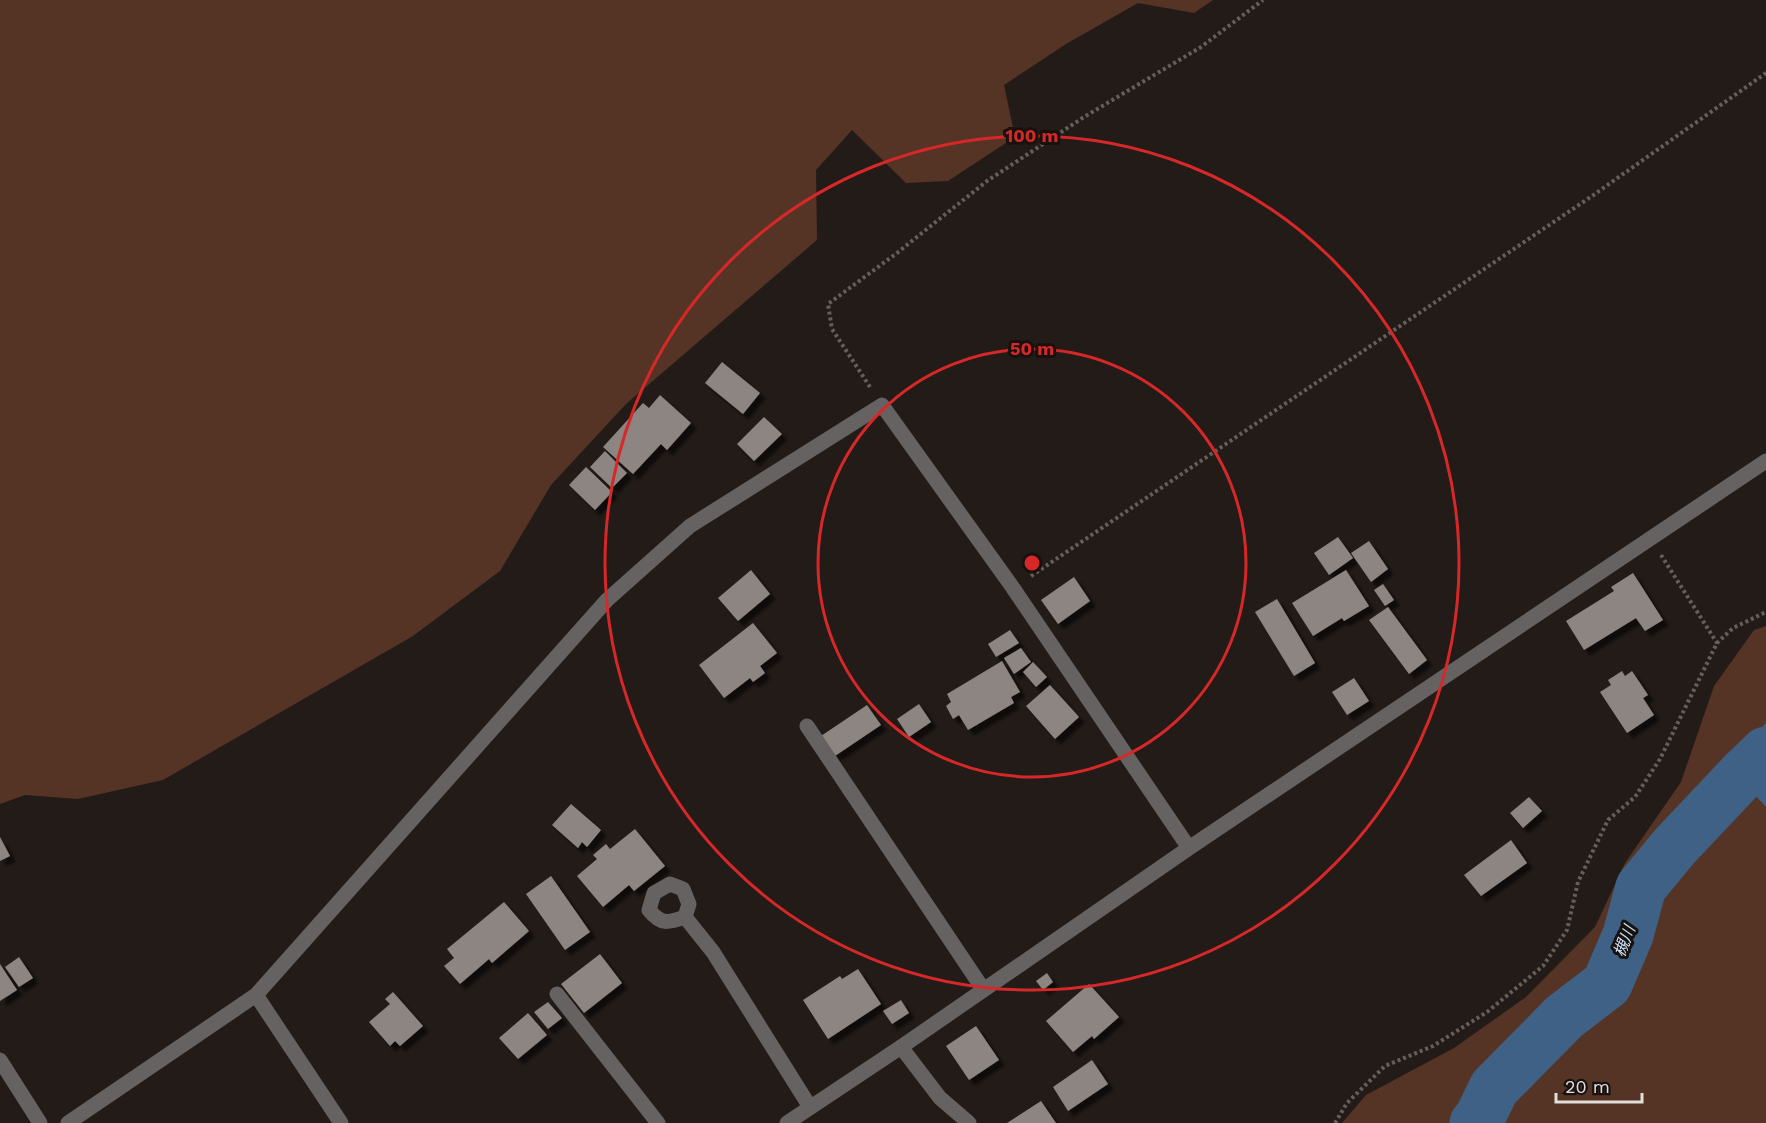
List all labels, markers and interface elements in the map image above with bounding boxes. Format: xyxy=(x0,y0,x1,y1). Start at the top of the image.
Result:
text: 100 m xyxy=(1005,125,1059,146)
text: 50 m xyxy=(1010,338,1054,359)
centre of rings xyxy=(1022,553,1042,573)
water label: 槻川 xyxy=(1610,921,1640,960)
scale bar xyxy=(1556,1066,1642,1104)
text: 20 m xyxy=(1565,1076,1610,1097)

